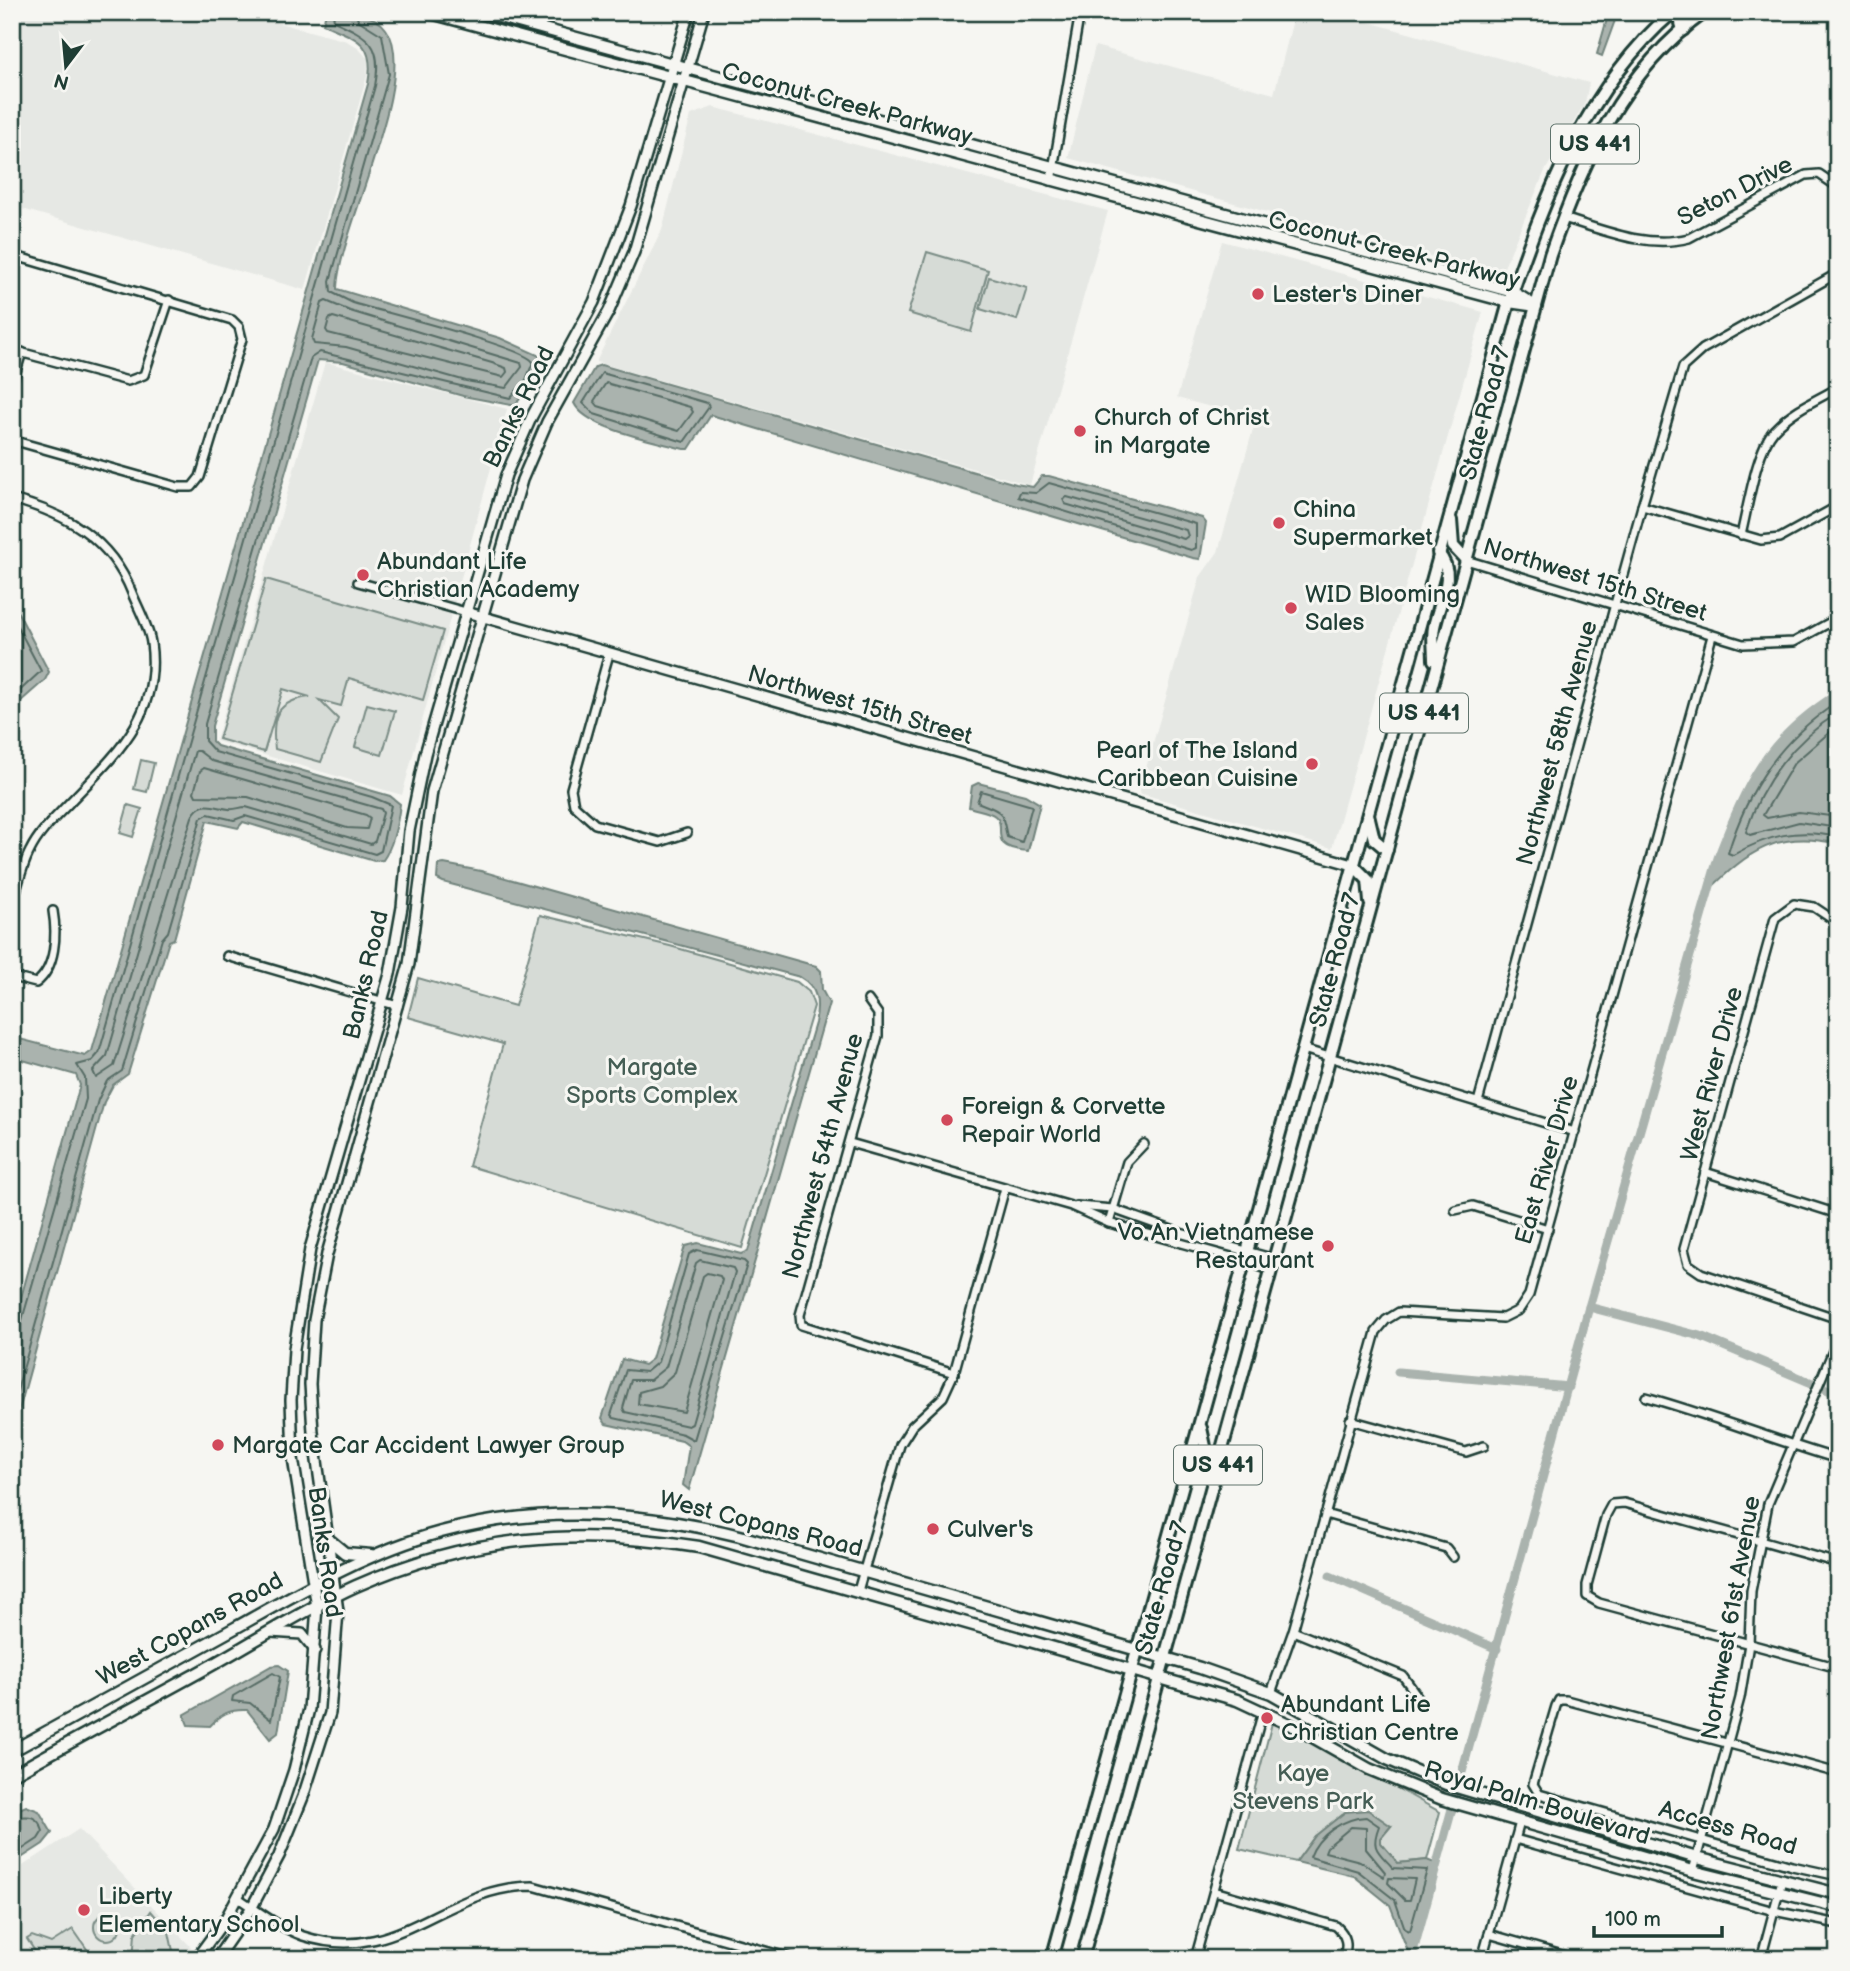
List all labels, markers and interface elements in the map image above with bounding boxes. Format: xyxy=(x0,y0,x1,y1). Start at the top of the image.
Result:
north arrow xyxy=(32,32,102,102)
street label: Coconut Creek Parkway xyxy=(719,57,976,151)
text: N xyxy=(52,68,72,94)
road number: US 441 xyxy=(1551,125,1639,164)
street label: Seton Drive xyxy=(1673,150,1797,232)
street label: Coconut Creek Parkway xyxy=(1265,205,1523,295)
place label: Lester's Diner xyxy=(1272,280,1423,309)
marker: Lester's Diner xyxy=(1250,286,1266,302)
street label: Banks Road xyxy=(477,341,561,473)
street label: State Road 7 xyxy=(1453,343,1517,483)
place label: Church of Christ in Margate xyxy=(1094,403,1270,460)
marker: Church of Christ in Margate xyxy=(1072,423,1088,439)
place label: China Supermarket xyxy=(1293,495,1433,552)
marker: China Supermarket xyxy=(1271,515,1287,531)
street label: Northwest 15th Street xyxy=(1480,532,1711,628)
place label: Abundant Life Christian Academy xyxy=(377,547,579,604)
marker: Abundant Life Christian Academy xyxy=(355,567,371,583)
place label: WID Blooming Sales xyxy=(1305,580,1460,637)
marker: WID Blooming Sales xyxy=(1283,600,1299,616)
street label: Northwest 58th Avenue xyxy=(1510,617,1604,869)
street label: Northwest 15th Street xyxy=(744,659,976,751)
road number: US 441 xyxy=(1380,694,1468,733)
place label: Pearl of The Island Caribbean Cuisine xyxy=(1096,736,1298,793)
marker: Pearl of The Island Caribbean Cuisine xyxy=(1304,756,1320,772)
street label: State Road 7 xyxy=(1303,890,1367,1030)
street label: Banks Road xyxy=(337,908,395,1042)
street label: West River Drive xyxy=(1675,984,1749,1164)
street label: Northwest 54th Avenue xyxy=(776,1030,870,1282)
park label: Margate Sports Complex xyxy=(566,1053,738,1110)
street label: East River Drive xyxy=(1509,1072,1585,1248)
place label: Foreign & Corvette Repair World xyxy=(961,1092,1166,1149)
marker: Foreign & Corvette Repair World xyxy=(939,1112,955,1128)
place label: Vo An Vietnamese Restaurant xyxy=(1118,1218,1315,1275)
marker: Vo An Vietnamese Restaurant xyxy=(1320,1238,1336,1254)
place label: Margate Car Accident Lawyer Group xyxy=(232,1431,625,1460)
marker: Margate Car Accident Lawyer Group xyxy=(210,1437,226,1453)
road number: US 441 xyxy=(1174,1446,1262,1484)
street label: Banks Road xyxy=(301,1485,349,1619)
street label: West Copans Road xyxy=(656,1485,866,1563)
street label: Northwest 61st Avenue xyxy=(1695,1494,1767,1742)
place label: Culver's xyxy=(947,1515,1033,1544)
street label: State Road 7 xyxy=(1129,1518,1195,1658)
marker: Culver's xyxy=(925,1521,941,1537)
street label: West Copans Road xyxy=(92,1566,288,1692)
place label: Abundant Life Christian Centre xyxy=(1281,1690,1459,1747)
marker: Abundant Life Christian Centre xyxy=(1259,1710,1275,1726)
street label: Royal Palm Boulevard xyxy=(1421,1755,1653,1851)
park label: Kaye Stevens Park xyxy=(1233,1759,1374,1816)
street label: Access Road xyxy=(1656,1794,1800,1862)
place label: Liberty Elementary School xyxy=(98,1882,299,1939)
scale bar xyxy=(1594,1894,1722,1938)
marker: Liberty Elementary School xyxy=(76,1902,92,1918)
text: 100 m xyxy=(1605,1907,1661,1932)

